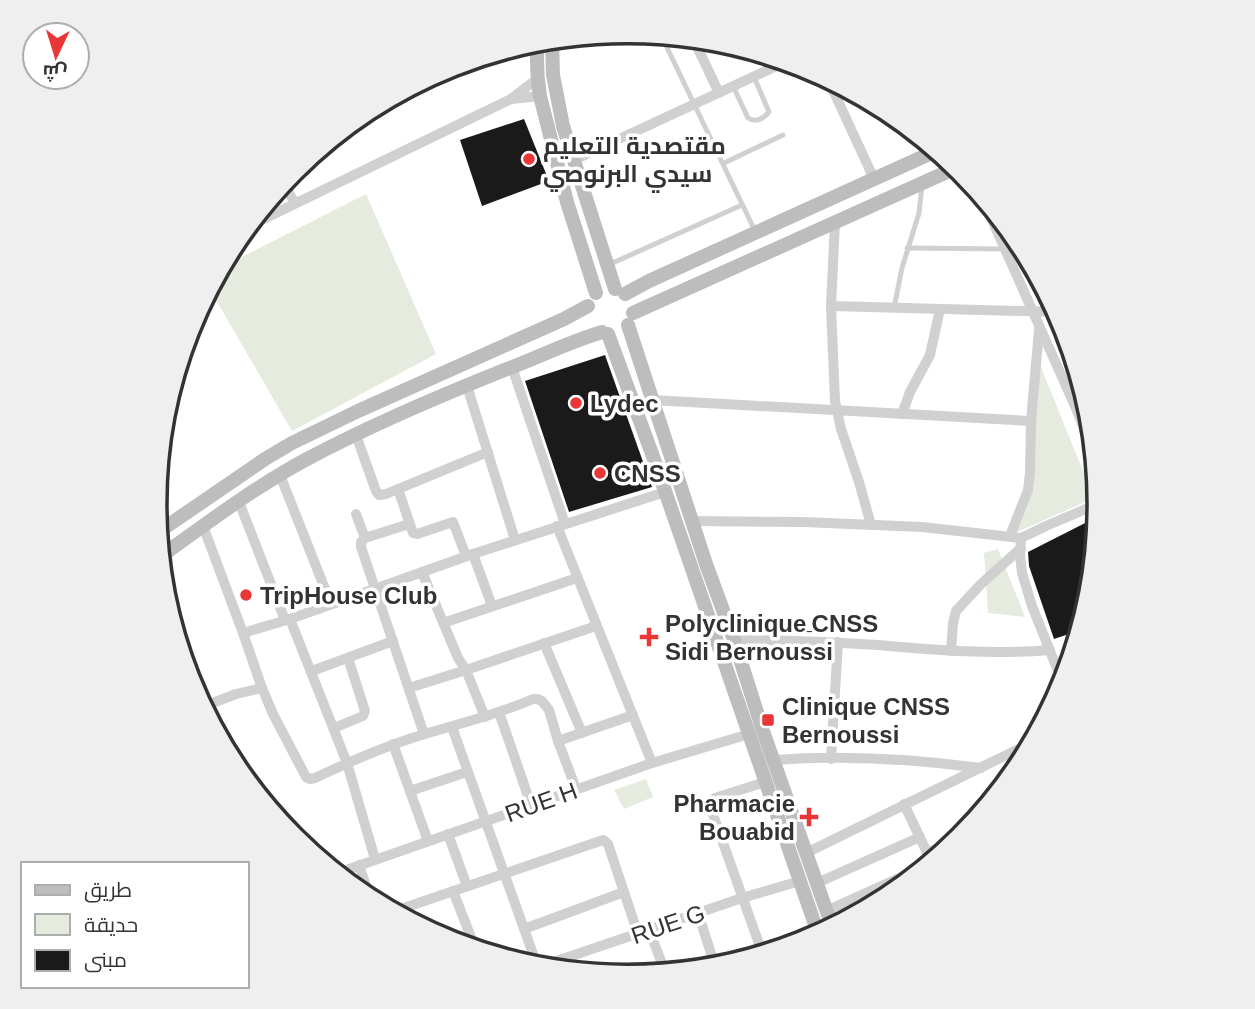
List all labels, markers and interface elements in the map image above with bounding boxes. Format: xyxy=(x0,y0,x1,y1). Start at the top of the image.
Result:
north arrow xyxy=(21,21,91,91)
text: ش xyxy=(42,60,68,84)
place label: مقتصدية التعليم سيدي البرنوصي xyxy=(543,132,726,193)
marker: مقتصدية التعليم سيدي البرنوصي xyxy=(521,151,537,167)
place label: Lydec xyxy=(590,390,658,417)
marker: Lydec xyxy=(568,395,584,411)
place label: CNSS xyxy=(614,460,681,487)
marker: CNSS xyxy=(592,465,608,481)
place label: TripHouse Club xyxy=(260,582,437,609)
marker: TripHouse Club xyxy=(238,587,254,603)
place label: Polyclinique ِCNSS Sidi Bernoussi xyxy=(665,610,878,665)
marker: Polyclinique ِCNSS Sidi Bernoussi xyxy=(639,627,659,647)
place label: Clinique CNSS Bernoussi xyxy=(782,693,950,748)
marker: Clinique CNSS Bernoussi xyxy=(760,712,776,728)
street label: RUE H xyxy=(501,777,581,827)
place label: Pharmacie Bouabid xyxy=(674,790,795,845)
marker: Pharmacie Bouabid xyxy=(801,809,817,825)
legend xyxy=(21,862,248,988)
text: طريق xyxy=(84,878,132,903)
street label: RUE G xyxy=(628,899,708,949)
text: حديقة xyxy=(84,913,138,936)
text: مبنى xyxy=(84,948,127,973)

